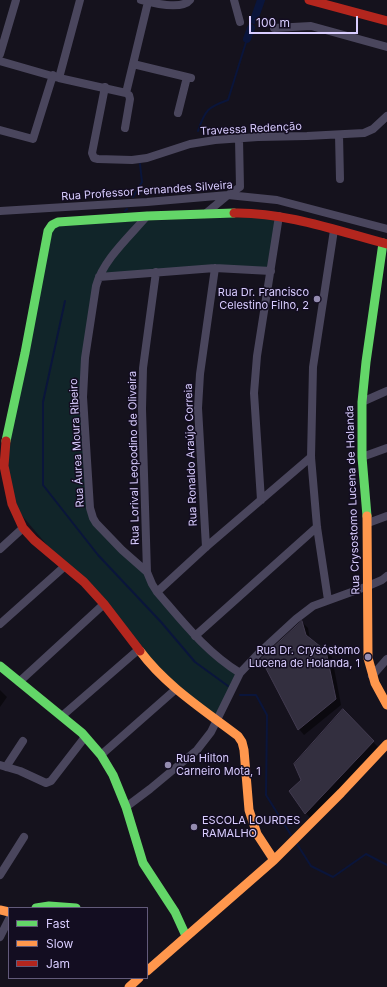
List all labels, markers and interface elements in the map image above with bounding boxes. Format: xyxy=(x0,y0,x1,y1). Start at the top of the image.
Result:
scale bar xyxy=(251,8,360,34)
text: 100 m xyxy=(256,15,290,30)
street label: Travessa Redenção xyxy=(200,120,302,138)
street label: Rua Professor Fernandes Silveira xyxy=(61,178,233,204)
place label: Rua Dr. Francisco Celestino Filho, 2 xyxy=(218,286,309,312)
marker: Rua Dr. Francisco Celestino Filho, 2 xyxy=(312,294,322,304)
street label: Rua Lorival Leopodino de Oliveira xyxy=(126,371,142,545)
street label: Rua Áurea Moura Ribeiro xyxy=(67,378,87,508)
street label: Rua Ronaldo Araújo Correia xyxy=(182,383,200,527)
street label: Rua Crysostomo Lucena de Holanda xyxy=(343,405,363,595)
place label: Rua Dr. Crysóstomo Lucena de Holanda, 1 xyxy=(249,644,360,670)
marker: Rua Dr. Crysóstomo Lucena de Holanda, 1 xyxy=(363,652,373,662)
place label: Rua Hilton Carneiro Mota, 1 xyxy=(176,752,261,778)
marker: Rua Hilton Carneiro Mota, 1 xyxy=(163,760,173,770)
place label: ESCOLA LOURDES RAMALHO xyxy=(202,814,300,840)
marker: ESCOLA LOURDES RAMALHO xyxy=(189,822,199,832)
legend xyxy=(8,907,148,979)
text: Fast xyxy=(46,916,70,931)
text: Slow xyxy=(46,936,73,951)
text: Jam xyxy=(46,956,70,971)

